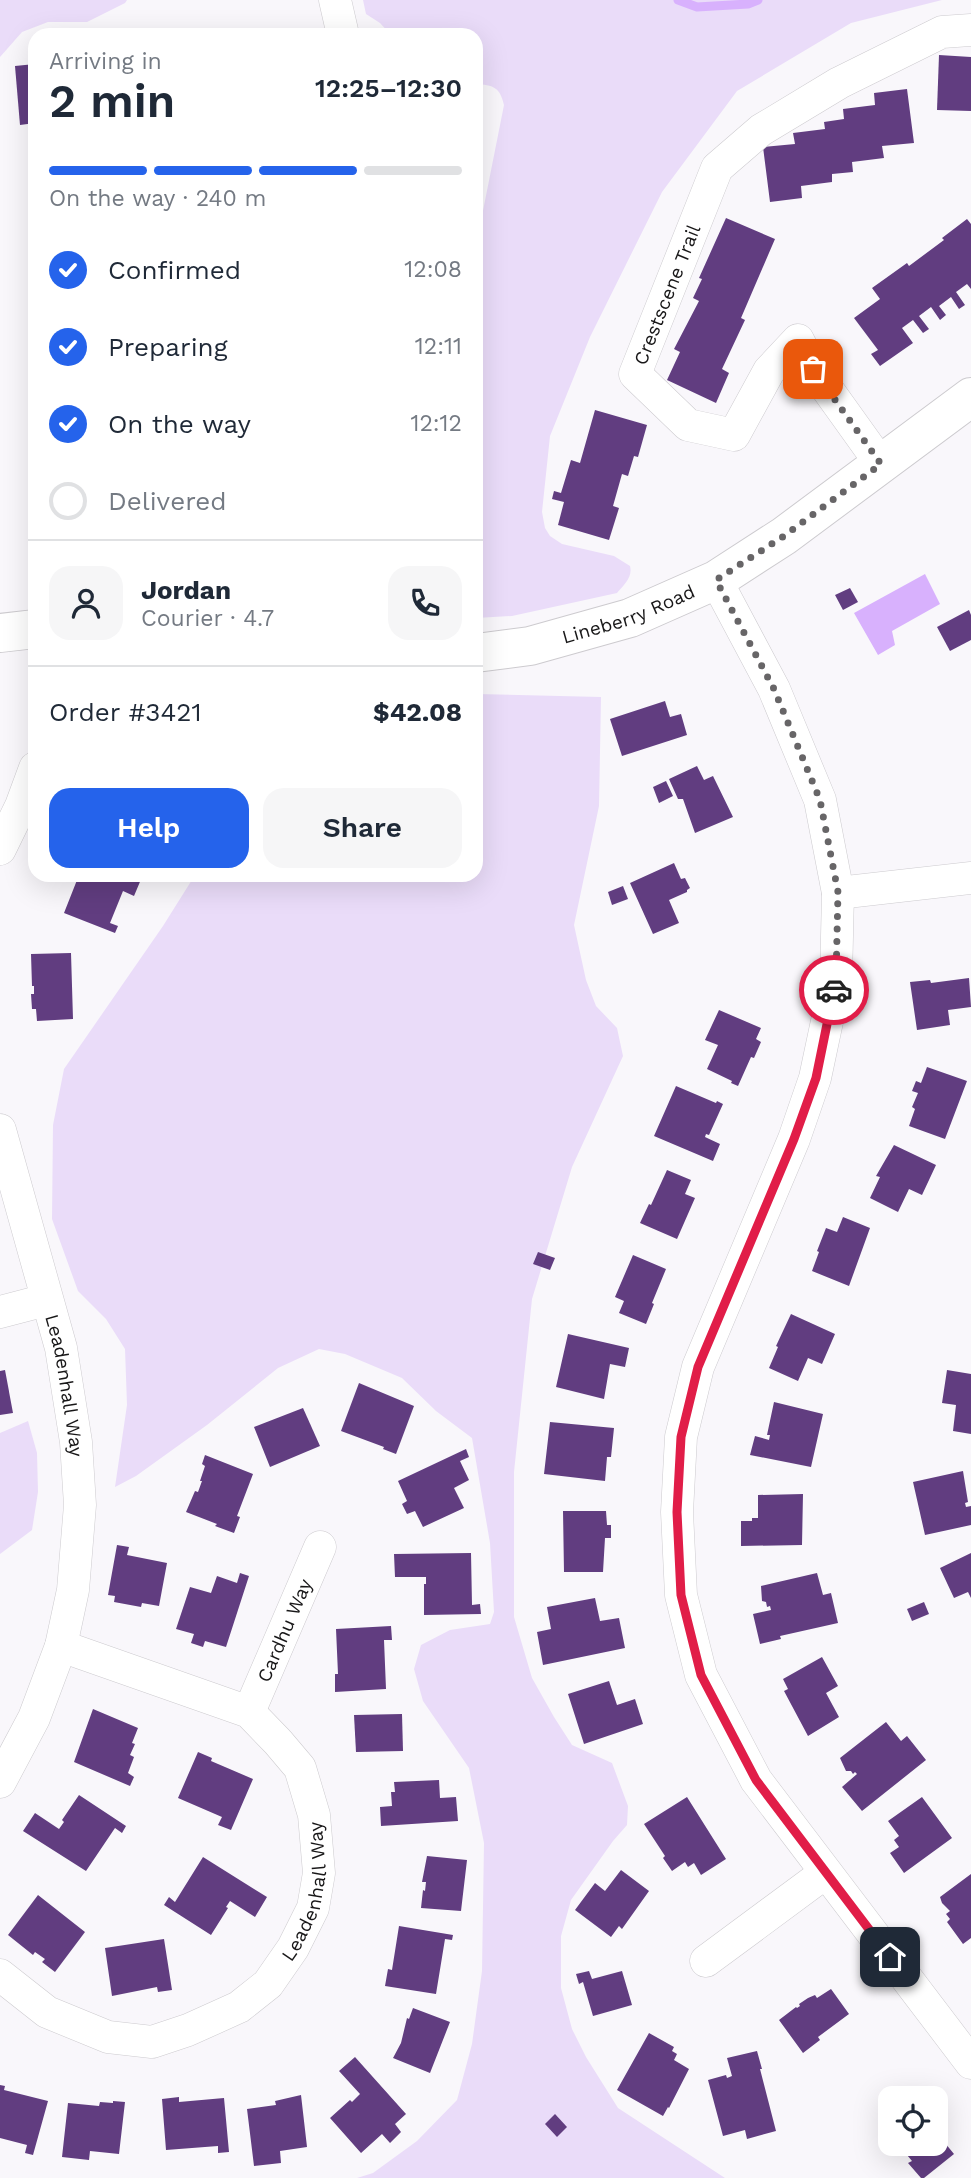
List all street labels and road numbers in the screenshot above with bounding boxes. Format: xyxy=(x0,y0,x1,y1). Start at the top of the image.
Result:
street label: Crestscene Trail xyxy=(629,221,705,368)
street label: Lineberry Road xyxy=(559,580,699,648)
street label: Leadenhall Way xyxy=(40,1312,88,1458)
street label: Cardhu Way xyxy=(252,1575,317,1686)
street label: Leadenhall Way xyxy=(277,1821,331,1966)

